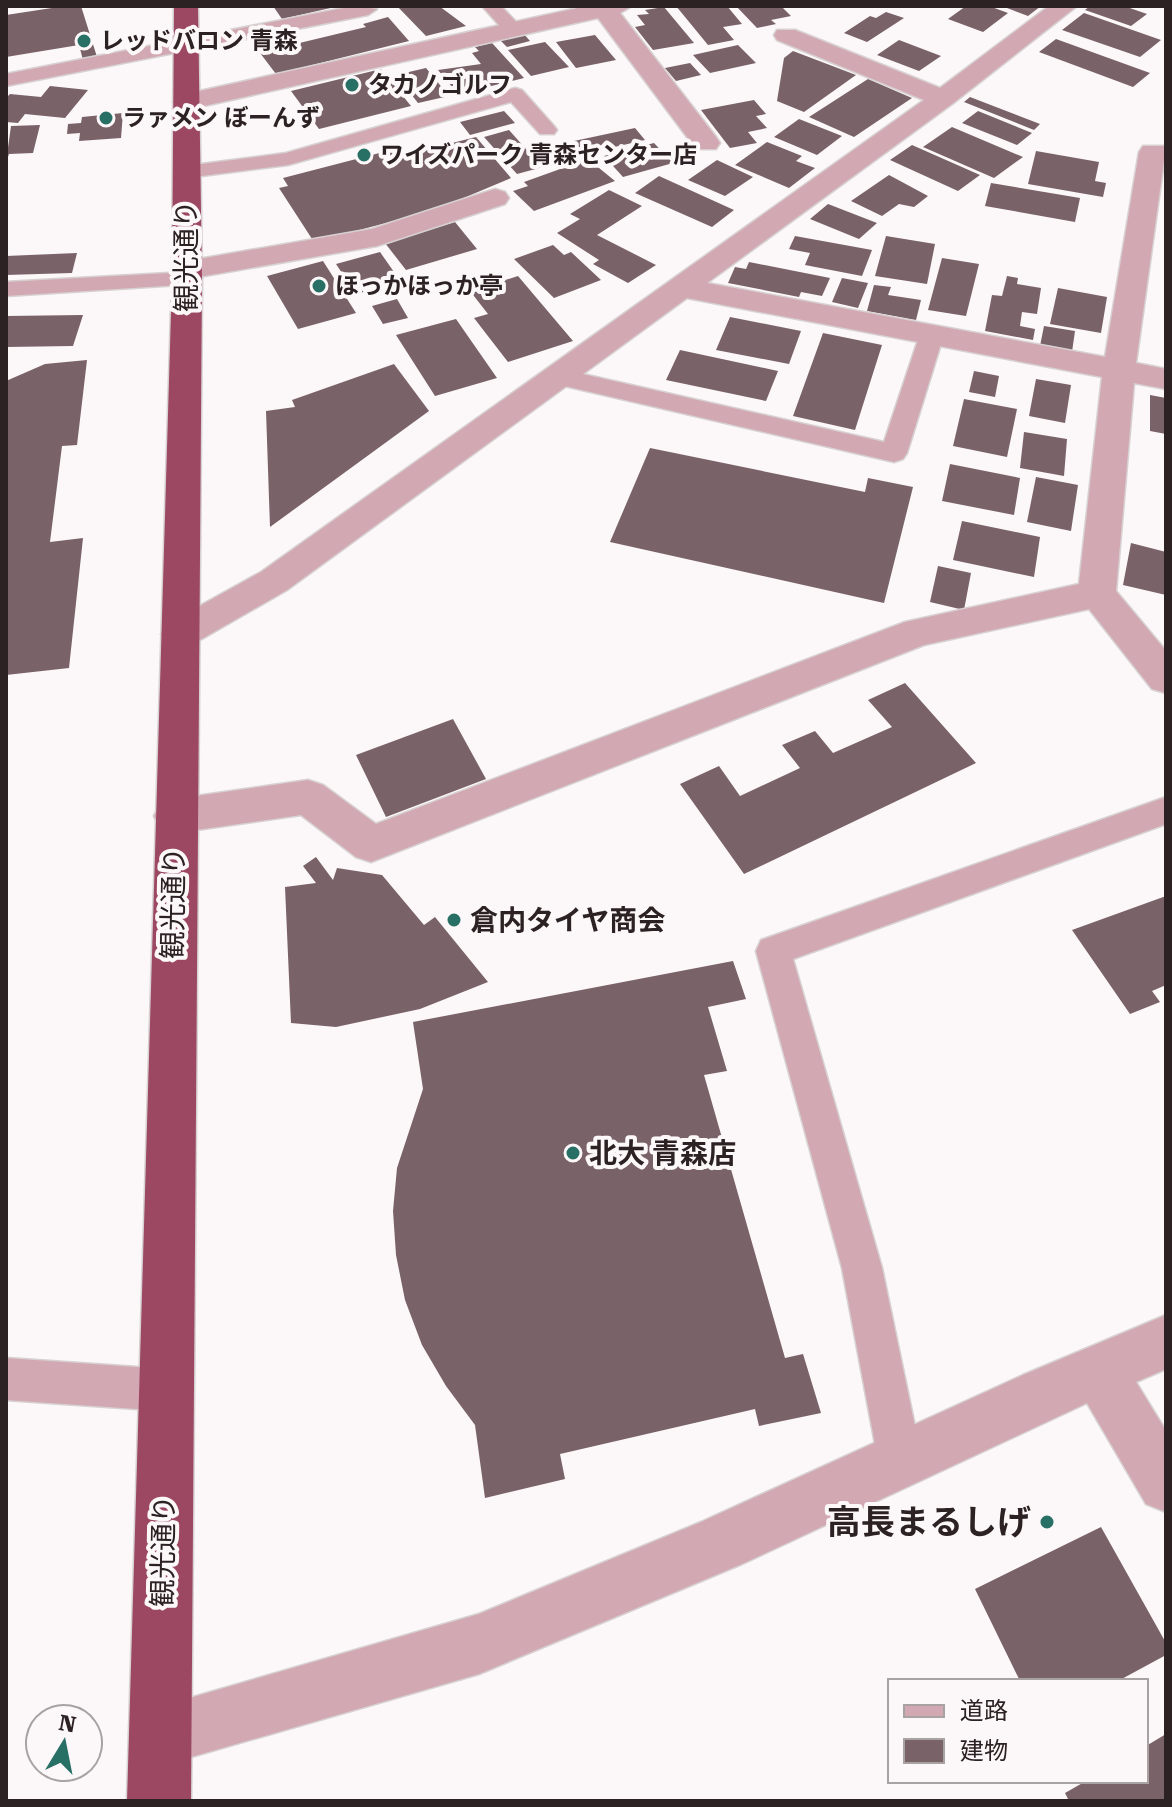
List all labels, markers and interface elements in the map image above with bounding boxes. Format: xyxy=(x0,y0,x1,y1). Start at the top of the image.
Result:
place label: レッドバロン 青森 xyxy=(100,27,298,55)
marker: レッドバロン 青森 xyxy=(75,32,93,50)
place label: タカノゴルフ xyxy=(368,71,512,99)
marker: タカノゴルフ xyxy=(343,76,361,94)
place label: ラァメン ぼーんず xyxy=(122,104,320,132)
marker: ラァメン ぼーんず xyxy=(97,109,115,127)
place label: ワイズパーク 青森センター店 xyxy=(380,141,697,169)
marker: ワイズパーク 青森センター店 xyxy=(355,146,373,164)
street label: 観光通り xyxy=(170,200,203,312)
place label: ほっかほっか亭 xyxy=(335,272,503,300)
marker: ほっかほっか亭 xyxy=(310,277,328,295)
street label: 観光通り xyxy=(156,847,191,959)
place label: 倉内タイヤ商会 xyxy=(470,904,665,937)
marker: 倉内タイヤ商会 xyxy=(445,911,463,929)
place label: 北大 青森店 xyxy=(589,1137,736,1170)
marker: 北大 青森店 xyxy=(564,1144,582,1162)
street label: 観光通り xyxy=(146,1495,181,1607)
place label: 高長まるしげ xyxy=(827,1502,1031,1542)
marker: 高長まるしげ xyxy=(1038,1513,1056,1531)
legend xyxy=(888,1679,1148,1783)
text: 道路 xyxy=(960,1697,1008,1725)
north arrow xyxy=(24,1703,104,1783)
text: N xyxy=(57,1710,78,1738)
text: 建物 xyxy=(960,1737,1008,1765)

